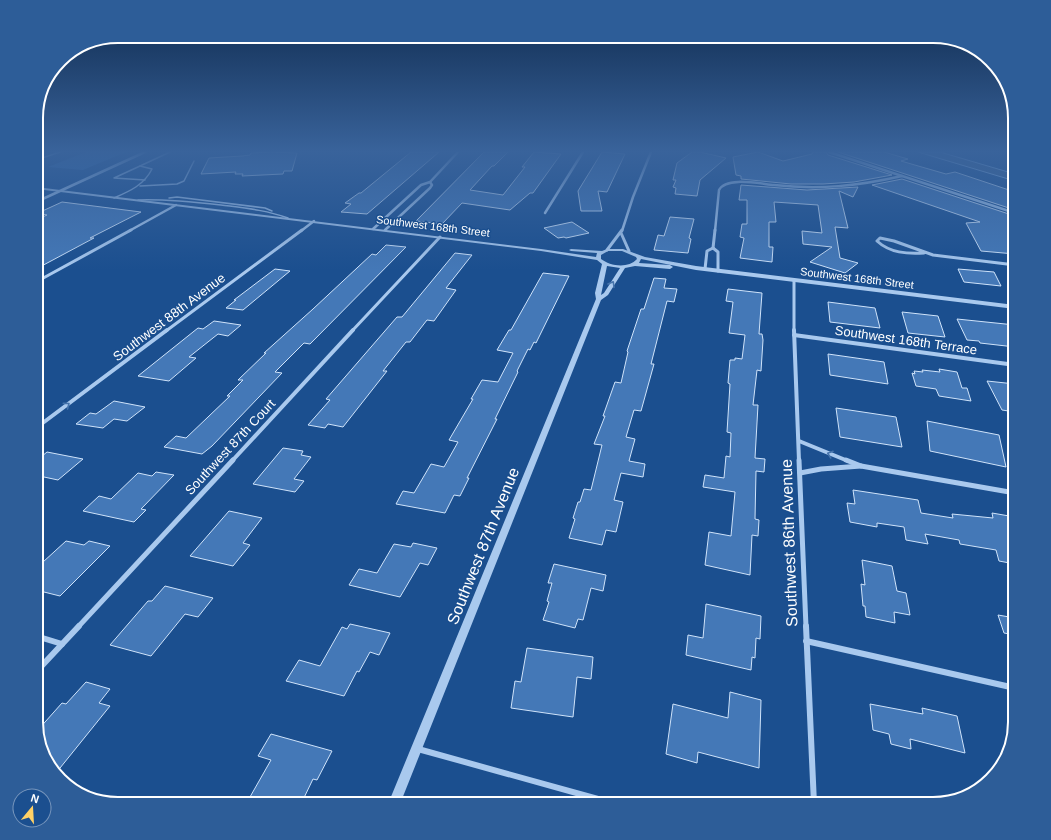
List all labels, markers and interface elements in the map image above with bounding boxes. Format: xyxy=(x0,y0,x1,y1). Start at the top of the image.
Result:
street label: Southwest 168th Street xyxy=(376,213,490,239)
street label: Southwest 168th Street xyxy=(800,265,914,291)
street label: Southwest 88th Avenue xyxy=(110,270,228,364)
one-way arrow xyxy=(608,281,615,288)
street label: Southwest 168th Terrace xyxy=(834,323,978,357)
street label: Southwest 87th Court xyxy=(182,396,278,498)
one-way arrow xyxy=(63,403,70,410)
one-way arrow xyxy=(827,450,834,458)
street label: Southwest 86th Avenue xyxy=(778,459,800,627)
street label: Southwest 87th Avenue xyxy=(444,465,522,627)
north arrow xyxy=(12,788,52,828)
text: N xyxy=(29,792,41,805)

